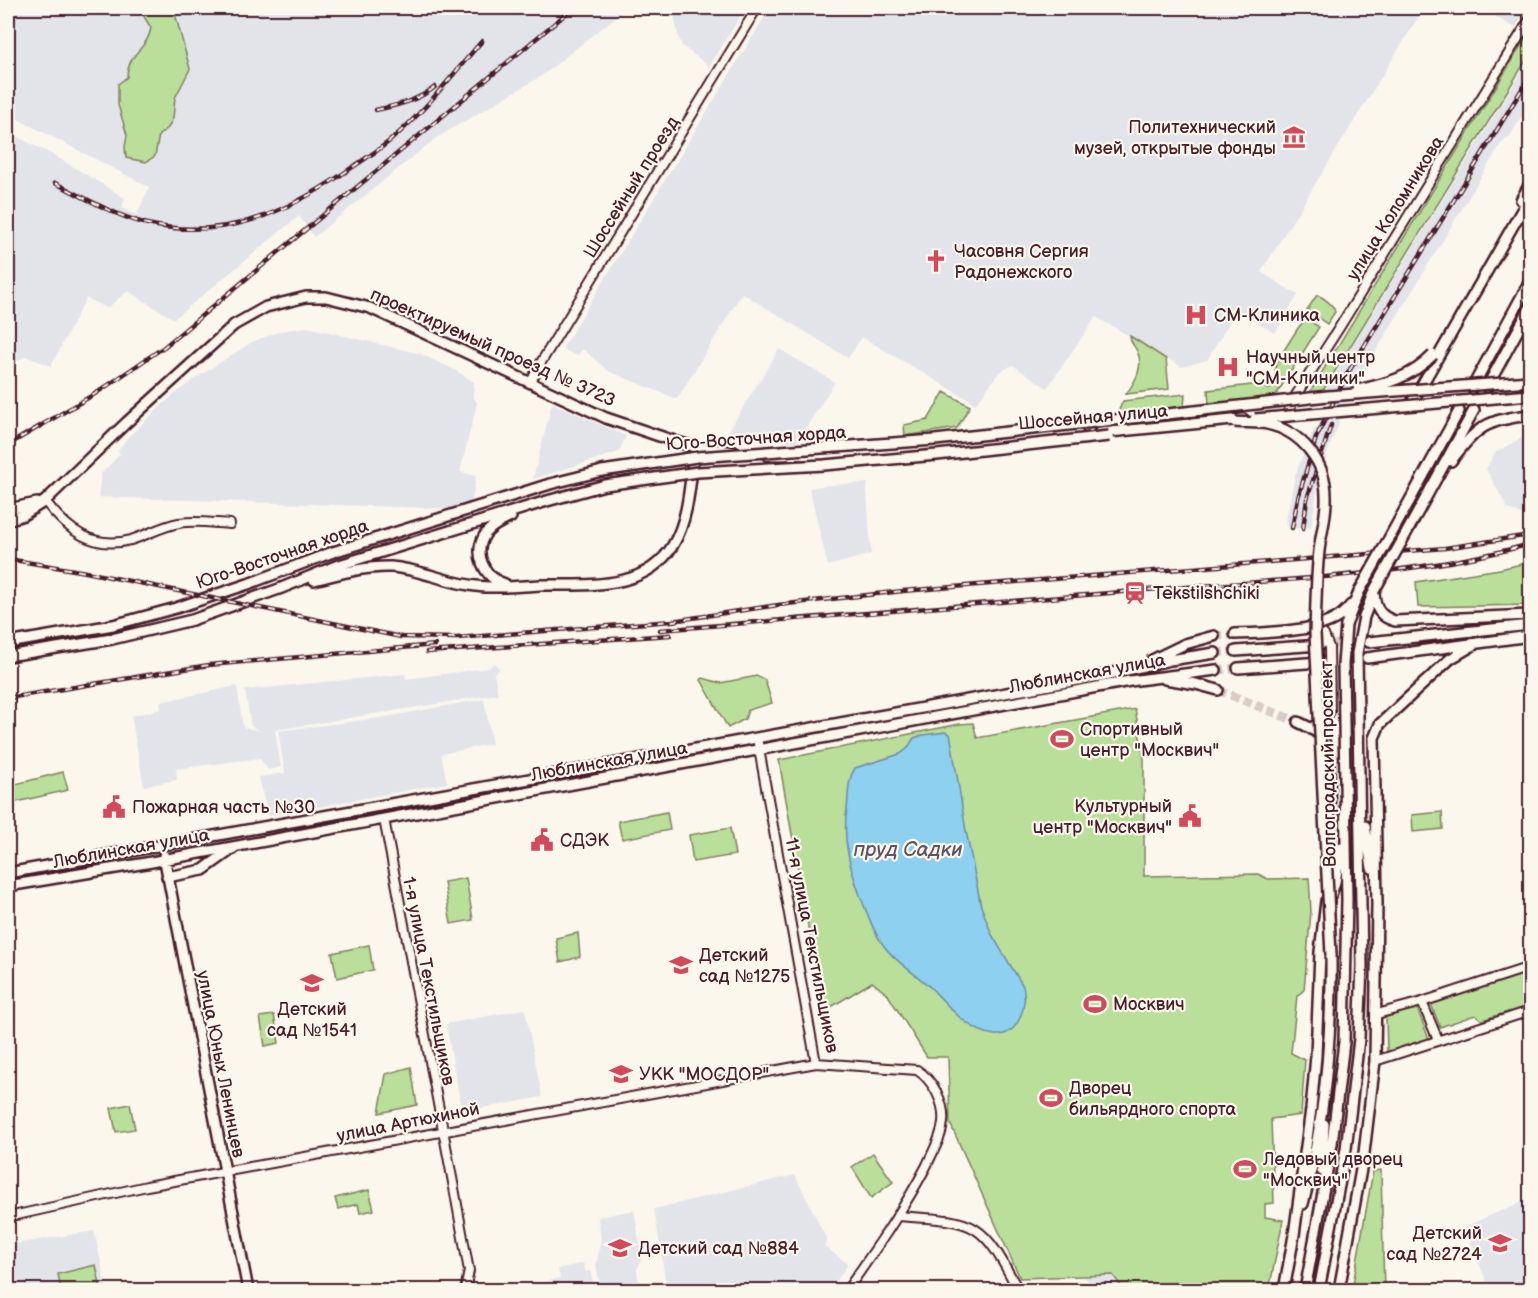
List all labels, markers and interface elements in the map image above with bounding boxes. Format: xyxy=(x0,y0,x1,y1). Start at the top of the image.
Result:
street label: Шоссейный проезд xyxy=(579,113,683,262)
place label: Политехнический музей, открытые фонды xyxy=(1074,117,1276,159)
museum icon: Политехнический музей, открытые фонды xyxy=(1281,124,1307,150)
street label: улица Коломникова xyxy=(1343,132,1448,284)
place label: Часовня Сергия Радонежского xyxy=(954,241,1089,283)
church icon: Часовня Сергия Радонежского xyxy=(923,248,949,274)
street label: проектируемый проезд № 3723 xyxy=(367,284,619,411)
hospital icon: СМ-Клиника xyxy=(1183,302,1209,328)
place label: СМ-Клиника xyxy=(1214,305,1320,326)
place label: Научный центр "СМ-Клиники" xyxy=(1246,347,1375,389)
hospital icon: Научный центр "СМ-Клиники" xyxy=(1215,354,1241,380)
street label: Шоссейная улица xyxy=(1017,400,1169,435)
street label: Юго-Восточная хорда xyxy=(665,422,847,455)
street label: Юго-Восточная хорда xyxy=(193,515,371,594)
station icon: Tekstilshchiki xyxy=(1122,580,1148,606)
place label: Tekstilshchiki xyxy=(1153,583,1260,604)
street label: Люблинская улица xyxy=(1006,649,1167,698)
street label: Волгоградский проспект xyxy=(1316,660,1341,867)
place label: Спортивный центр "Москвич" xyxy=(1080,719,1219,761)
sports icon: Спортивный центр "Москвич" xyxy=(1049,726,1075,752)
street label: Люблинская улица xyxy=(528,737,689,786)
public building icon: Пожарная часть №30 xyxy=(101,794,127,820)
place label: Культурный центр "Москвич" xyxy=(1033,796,1172,838)
place label: Пожарная часть №30 xyxy=(132,797,315,818)
public building icon: Культурный центр "Москвич" xyxy=(1177,803,1203,829)
street label: Люблинская улица xyxy=(50,824,211,873)
public building icon: СДЭК xyxy=(529,827,555,853)
place label: СДЭК xyxy=(560,830,609,851)
street label: 11-я улица Текстильщиков xyxy=(780,836,843,1055)
water label: пруд Садки xyxy=(853,838,963,862)
street label: 1-я улица Текстильщиков xyxy=(398,875,459,1088)
place label: Детский сад №1275 xyxy=(699,945,790,987)
school or university icon: Детский сад №1275 xyxy=(668,952,694,978)
street label: улица Юных Ленинцев xyxy=(192,969,249,1160)
school or university icon: Детский сад №1541 xyxy=(299,970,325,996)
sports icon: Москвич xyxy=(1082,991,1108,1017)
place label: Москвич xyxy=(1113,994,1185,1015)
place label: Детский сад №1541 xyxy=(267,999,357,1041)
school or university icon: УКК "МОСДОР" xyxy=(608,1061,634,1087)
place label: УКК "МОСДОР" xyxy=(639,1064,769,1085)
place label: Дворец бильярдного спорта xyxy=(1069,1078,1237,1120)
sports icon: Дворец бильярдного спорта xyxy=(1038,1085,1064,1111)
street label: улица Артюхиной xyxy=(335,1098,481,1147)
place label: Ледовый дворец "Москвич" xyxy=(1262,1149,1403,1191)
sports icon: Ледовый дворец "Москвич" xyxy=(1232,1156,1258,1182)
place label: Детский сад №2724 xyxy=(1387,1223,1482,1265)
school or university icon: Детский сад №2724 xyxy=(1487,1230,1513,1256)
school or university icon: Детский сад №884 xyxy=(607,1235,633,1261)
place label: Детский сад №884 xyxy=(638,1238,799,1259)

